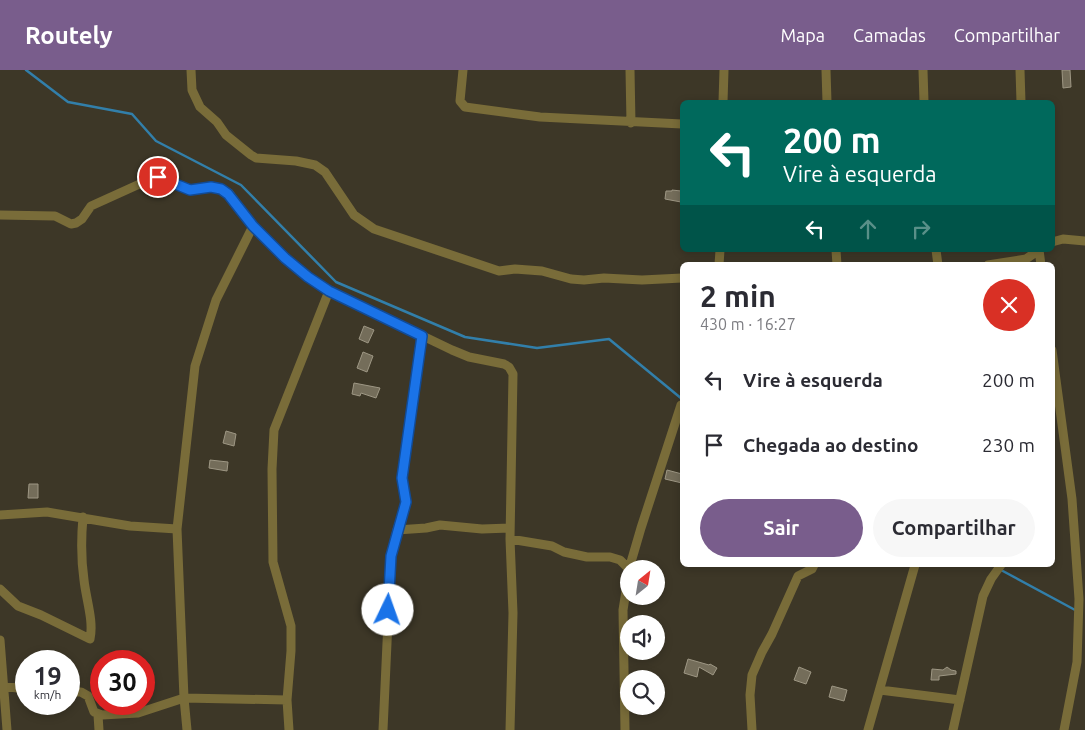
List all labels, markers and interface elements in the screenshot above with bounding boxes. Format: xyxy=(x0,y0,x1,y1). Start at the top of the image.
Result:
text: Routely xyxy=(25,22,112,49)
text: Mapa xyxy=(780,25,825,45)
text: Camadas xyxy=(853,25,926,45)
text: Compartilhar xyxy=(954,25,1060,45)
icon: left xyxy=(700,120,765,185)
text: 200 m xyxy=(783,120,881,160)
pin xyxy=(137,156,179,198)
text: Vire à esquerda xyxy=(783,161,937,186)
icon: arrive xyxy=(144,163,172,191)
icon: left xyxy=(801,215,829,243)
icon: ahead xyxy=(854,215,882,243)
icon: right xyxy=(907,215,935,243)
text: 2 min xyxy=(700,279,776,313)
button: close xyxy=(983,279,1035,331)
text: 430 m · 16:27 xyxy=(700,315,796,333)
icon: left xyxy=(700,366,728,394)
text: Vire à esquerda xyxy=(743,369,883,391)
text: 200 m xyxy=(982,369,1035,391)
icon: arrive xyxy=(700,431,728,459)
text: Chegada ao destino xyxy=(743,434,919,456)
text: 230 m xyxy=(982,434,1035,456)
button: Sair xyxy=(700,499,863,557)
button: Compartilhar xyxy=(873,499,1035,557)
north arrow xyxy=(620,560,665,605)
map controls xyxy=(620,560,665,715)
position arrow xyxy=(361,583,413,635)
button: sound xyxy=(620,615,665,660)
speed limit sign: 30 xyxy=(90,650,155,715)
text: 19 xyxy=(33,662,62,690)
button: search xyxy=(620,670,665,715)
text: km/h xyxy=(34,688,61,701)

